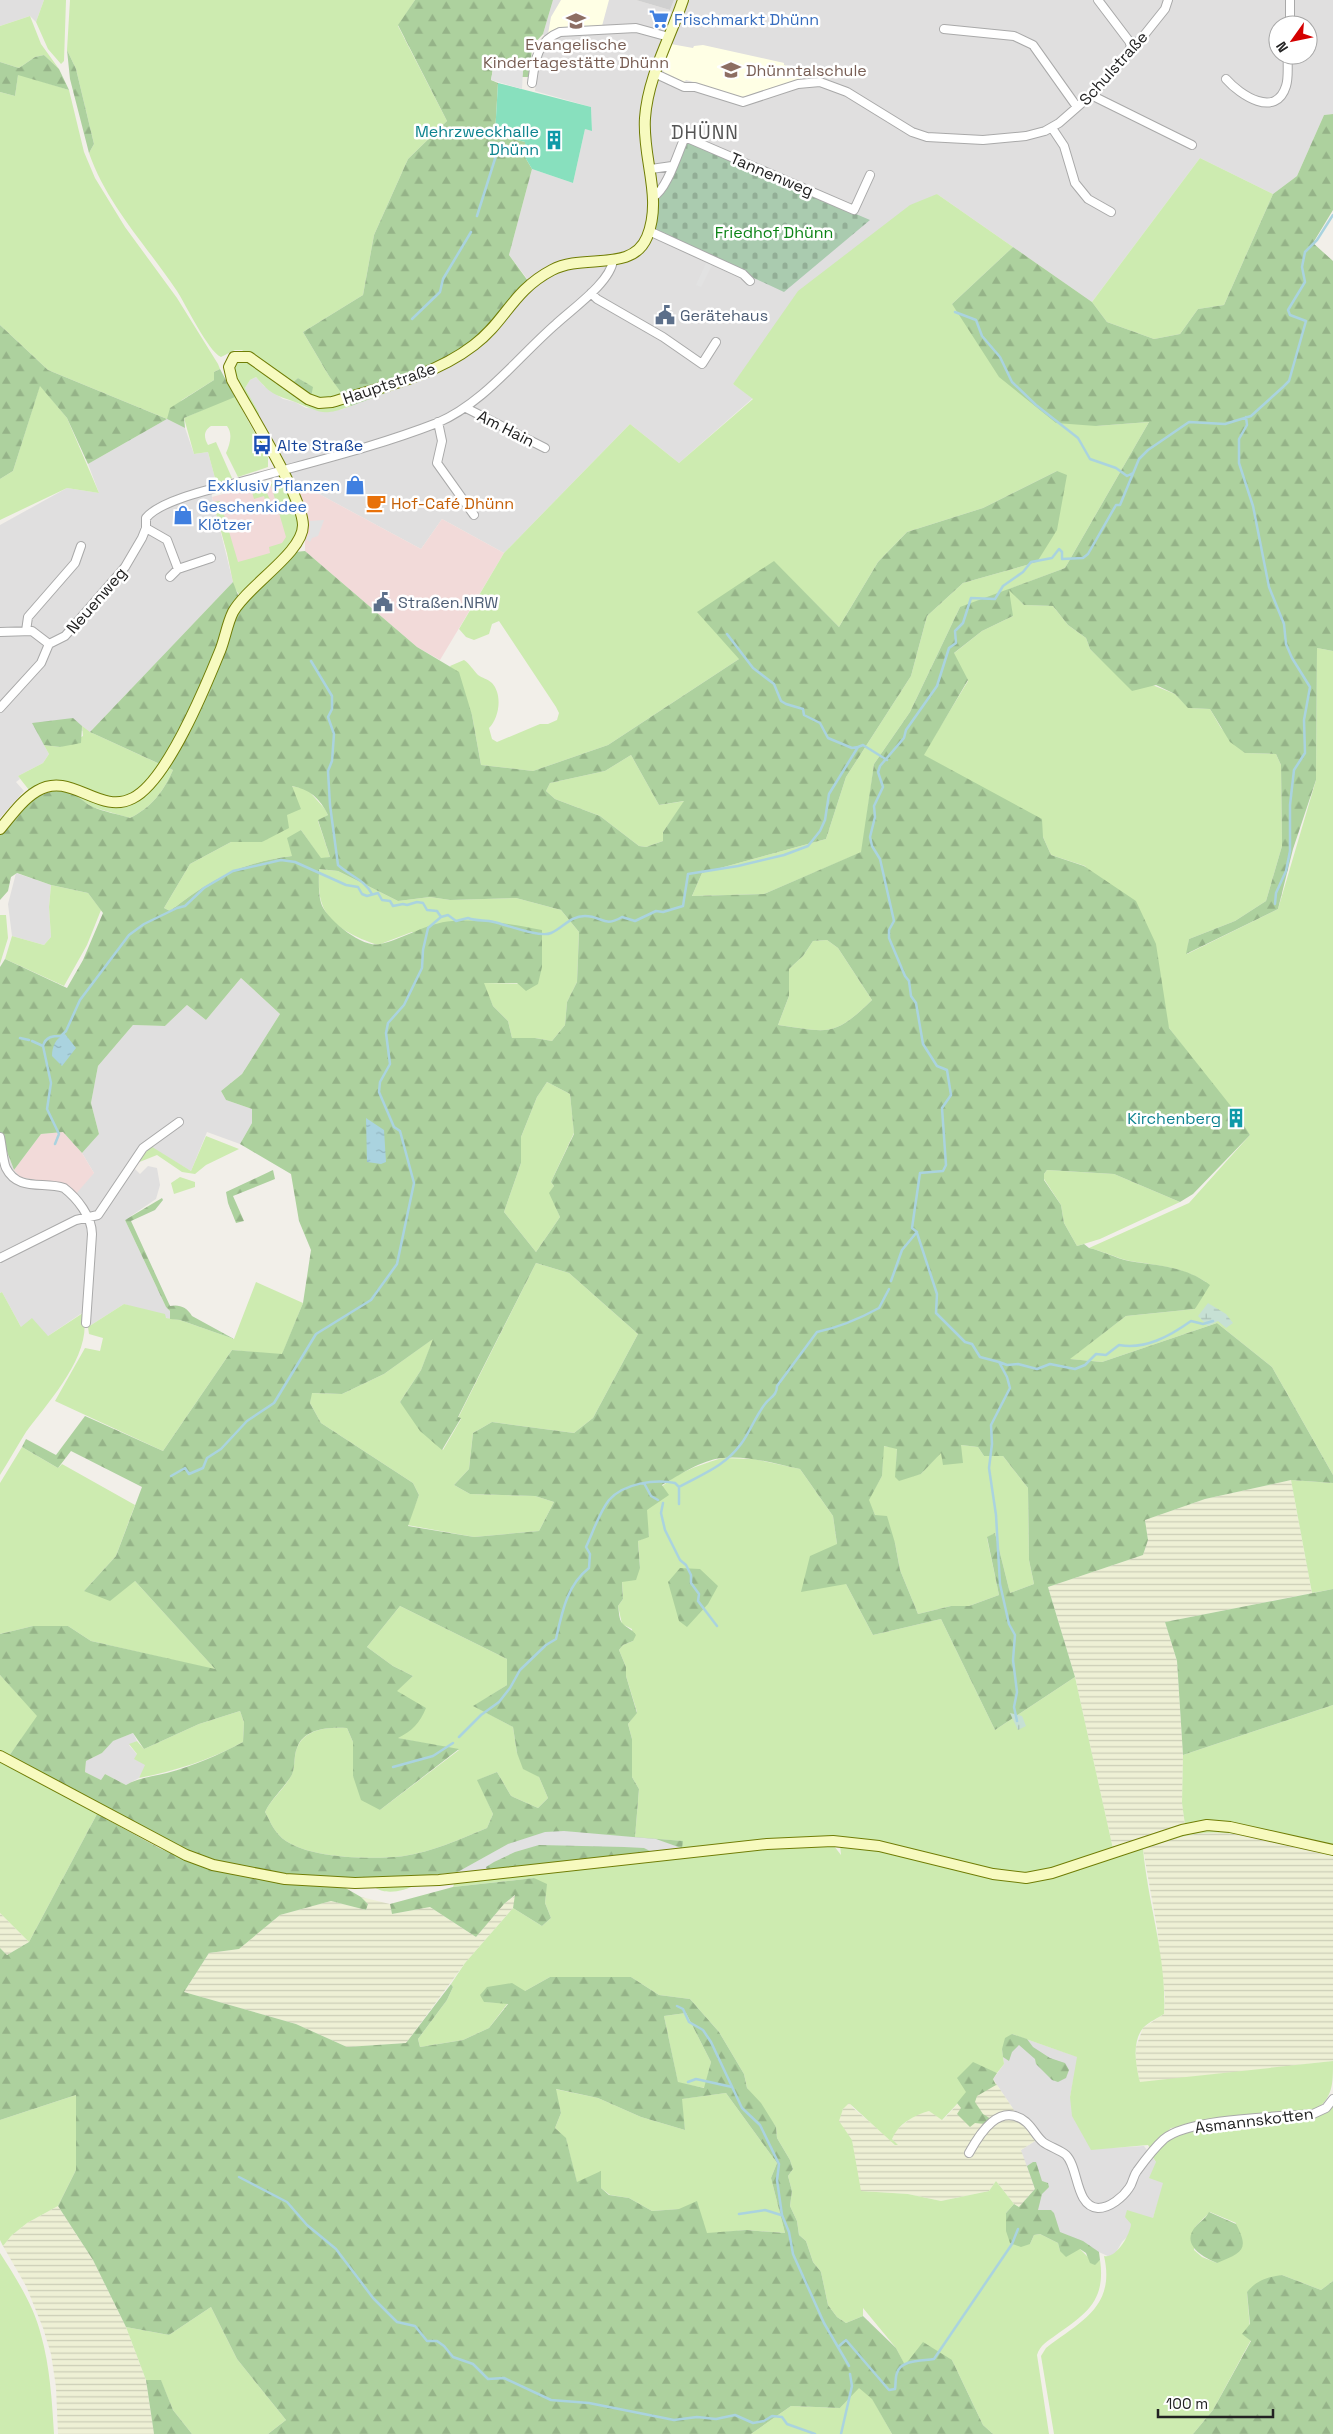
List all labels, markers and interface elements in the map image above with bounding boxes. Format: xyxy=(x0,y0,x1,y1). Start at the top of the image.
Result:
supermarket icon: Frischmarkt Dhünn xyxy=(648,8,670,30)
place label: Frischmarkt Dhünn xyxy=(674,9,819,30)
school or university icon: Evangelische Kindertagestätte Dhünn xyxy=(565,10,587,32)
north arrow xyxy=(1268,15,1318,65)
street label: Schulstraße xyxy=(1075,27,1152,110)
place label: Evangelische Kindertagestätte Dhünn xyxy=(483,34,669,73)
text: N xyxy=(1272,38,1292,56)
school or university icon: Dhünntalschule xyxy=(720,59,742,81)
place label: Dhünntalschule xyxy=(746,60,867,81)
district label: DHÜNN xyxy=(671,120,739,145)
place label: Mehrzweckhalle Dhünn xyxy=(415,121,539,160)
building icon: Mehrzweckhalle Dhünn xyxy=(543,129,565,151)
street label: Tannenweg xyxy=(727,148,817,201)
park label: Friedhof Dhünn xyxy=(715,222,833,243)
public building icon: Gerätehaus xyxy=(654,304,676,326)
place label: Gerätehaus xyxy=(680,305,768,326)
street label: Hauptstraße xyxy=(340,358,438,409)
street label: Am Hain xyxy=(474,405,538,452)
bus stop icon: Alte Straße xyxy=(251,434,273,456)
place label: Alte Straße xyxy=(277,435,363,456)
shop icon: Exklusiv Pflanzen xyxy=(344,474,366,496)
place label: Exklusiv Pflanzen xyxy=(208,475,340,496)
cafe icon: Hof-Café Dhünn xyxy=(365,492,387,514)
place label: Hof-Café Dhünn xyxy=(391,493,514,514)
place label: Geschenkidee Klötzer xyxy=(198,496,307,535)
shop icon: Geschenkidee Klötzer xyxy=(172,504,194,526)
street label: Neuenweg xyxy=(62,563,131,638)
public building icon: Straßen.NRW xyxy=(372,591,394,613)
place label: Straßen.NRW xyxy=(398,592,498,613)
building icon: Kirchenberg xyxy=(1225,1107,1247,1129)
place label: Kirchenberg xyxy=(1127,1108,1221,1129)
street label: Asmannskotten xyxy=(1194,2103,1315,2138)
scale bar xyxy=(1158,2386,1273,2418)
text: 100 m xyxy=(1166,2394,1208,2413)

